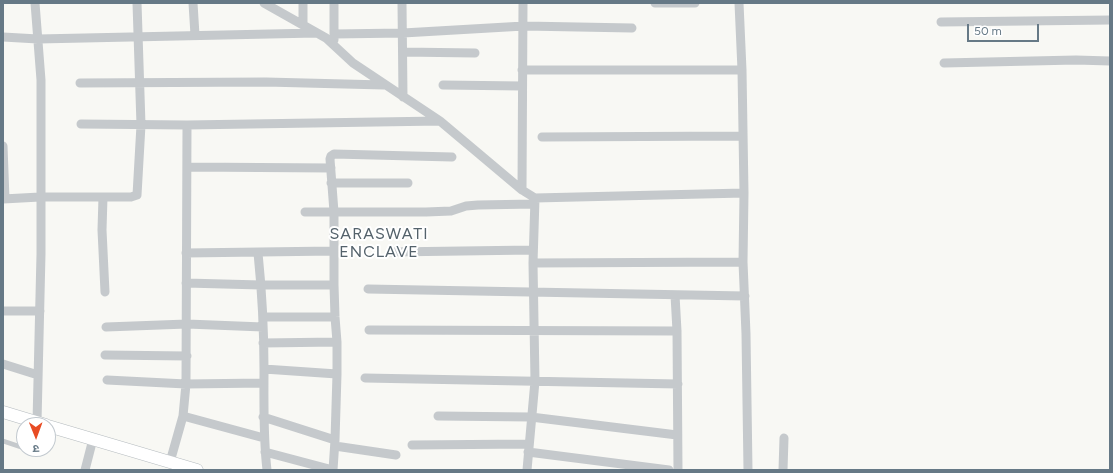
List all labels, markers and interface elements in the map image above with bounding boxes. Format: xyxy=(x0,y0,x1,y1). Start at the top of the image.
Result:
scale bar xyxy=(969,16,1041,42)
text: 50 m xyxy=(974,24,1002,38)
district label: SARASWATI ENCLAVE xyxy=(330,224,428,262)
north arrow xyxy=(16,417,56,457)
text: उ xyxy=(33,442,40,455)

